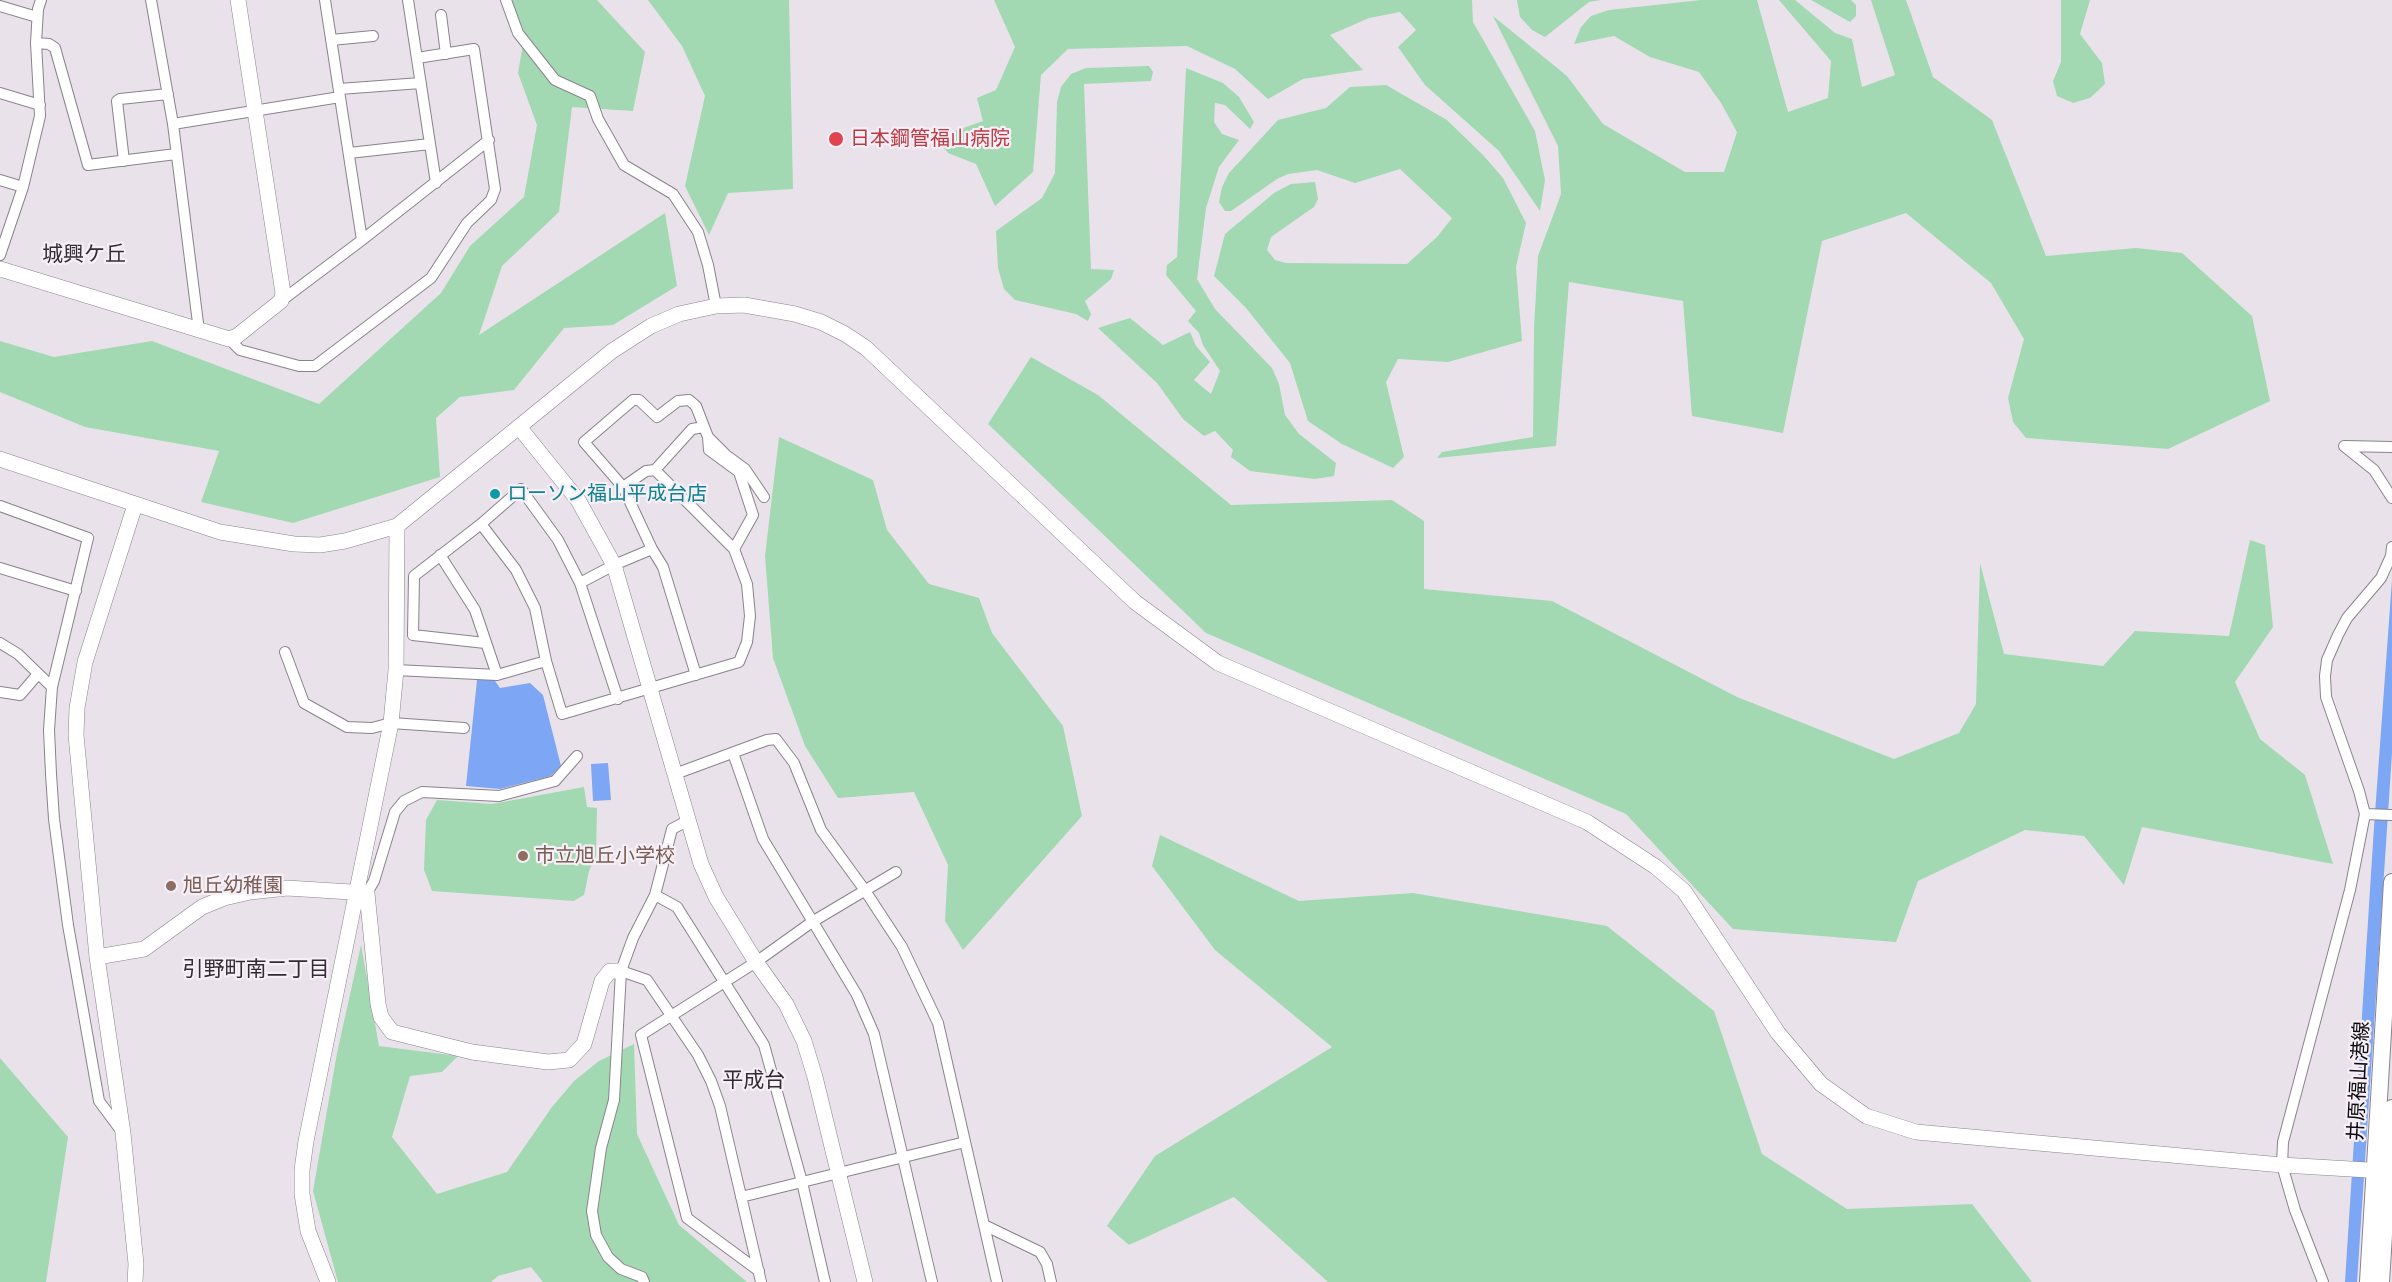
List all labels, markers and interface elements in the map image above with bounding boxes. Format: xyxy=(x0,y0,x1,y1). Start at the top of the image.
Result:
place label: 日本鋼管福山病院 xyxy=(850,127,1010,151)
marker: 日本鋼管福山病院 xyxy=(827,130,845,148)
district label: 城興ケ丘 xyxy=(42,242,126,268)
place label: ローソン福山平成台店 xyxy=(507,482,707,506)
marker: ローソン福山平成台店 xyxy=(488,487,502,501)
place label: 市立旭丘小学校 xyxy=(535,844,675,868)
marker: 市立旭丘小学校 xyxy=(516,849,530,863)
place label: 旭丘幼稚園 xyxy=(183,874,283,898)
marker: 旭丘幼稚園 xyxy=(164,879,178,893)
district label: 引野町南二丁目 xyxy=(183,957,329,983)
street label: 井原福山港線 xyxy=(2344,1020,2374,1142)
district label: 平成台 xyxy=(723,1068,785,1094)

